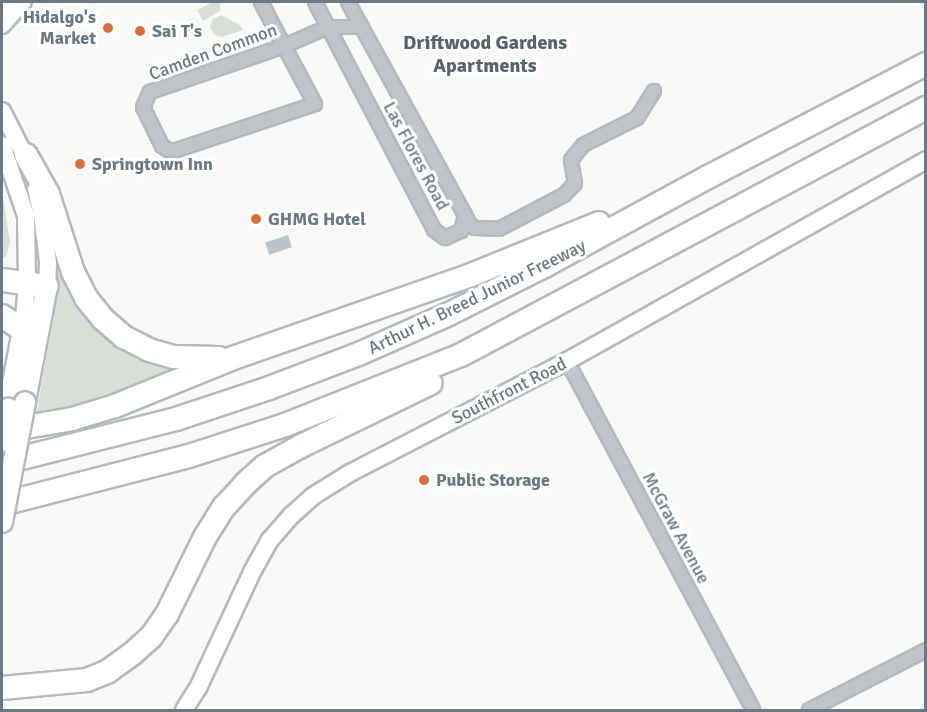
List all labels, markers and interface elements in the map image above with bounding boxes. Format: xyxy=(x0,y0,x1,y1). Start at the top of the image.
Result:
place label: Hidalgo's Market xyxy=(23,7,96,50)
street label: Camden Common xyxy=(146,19,280,85)
place label: Sai T's xyxy=(152,20,202,42)
marker: Hidalgo's Market xyxy=(101,21,115,35)
marker: Sai T's xyxy=(133,24,147,38)
district label: Driftwood Gardens Apartments xyxy=(403,31,567,78)
street label: Las Flores Road xyxy=(378,98,454,214)
place label: Springtown Inn xyxy=(92,153,213,175)
marker: Springtown Inn xyxy=(73,157,87,171)
place label: GHMG Hotel xyxy=(268,208,366,230)
marker: GHMG Hotel xyxy=(249,212,263,226)
street label: Arthur H. Breed Junior Freeway xyxy=(365,235,589,359)
street label: Southfront Road xyxy=(448,353,570,429)
place label: Public Storage xyxy=(436,469,550,491)
street label: McGraw Avenue xyxy=(638,469,714,587)
marker: Public Storage xyxy=(417,473,431,487)

